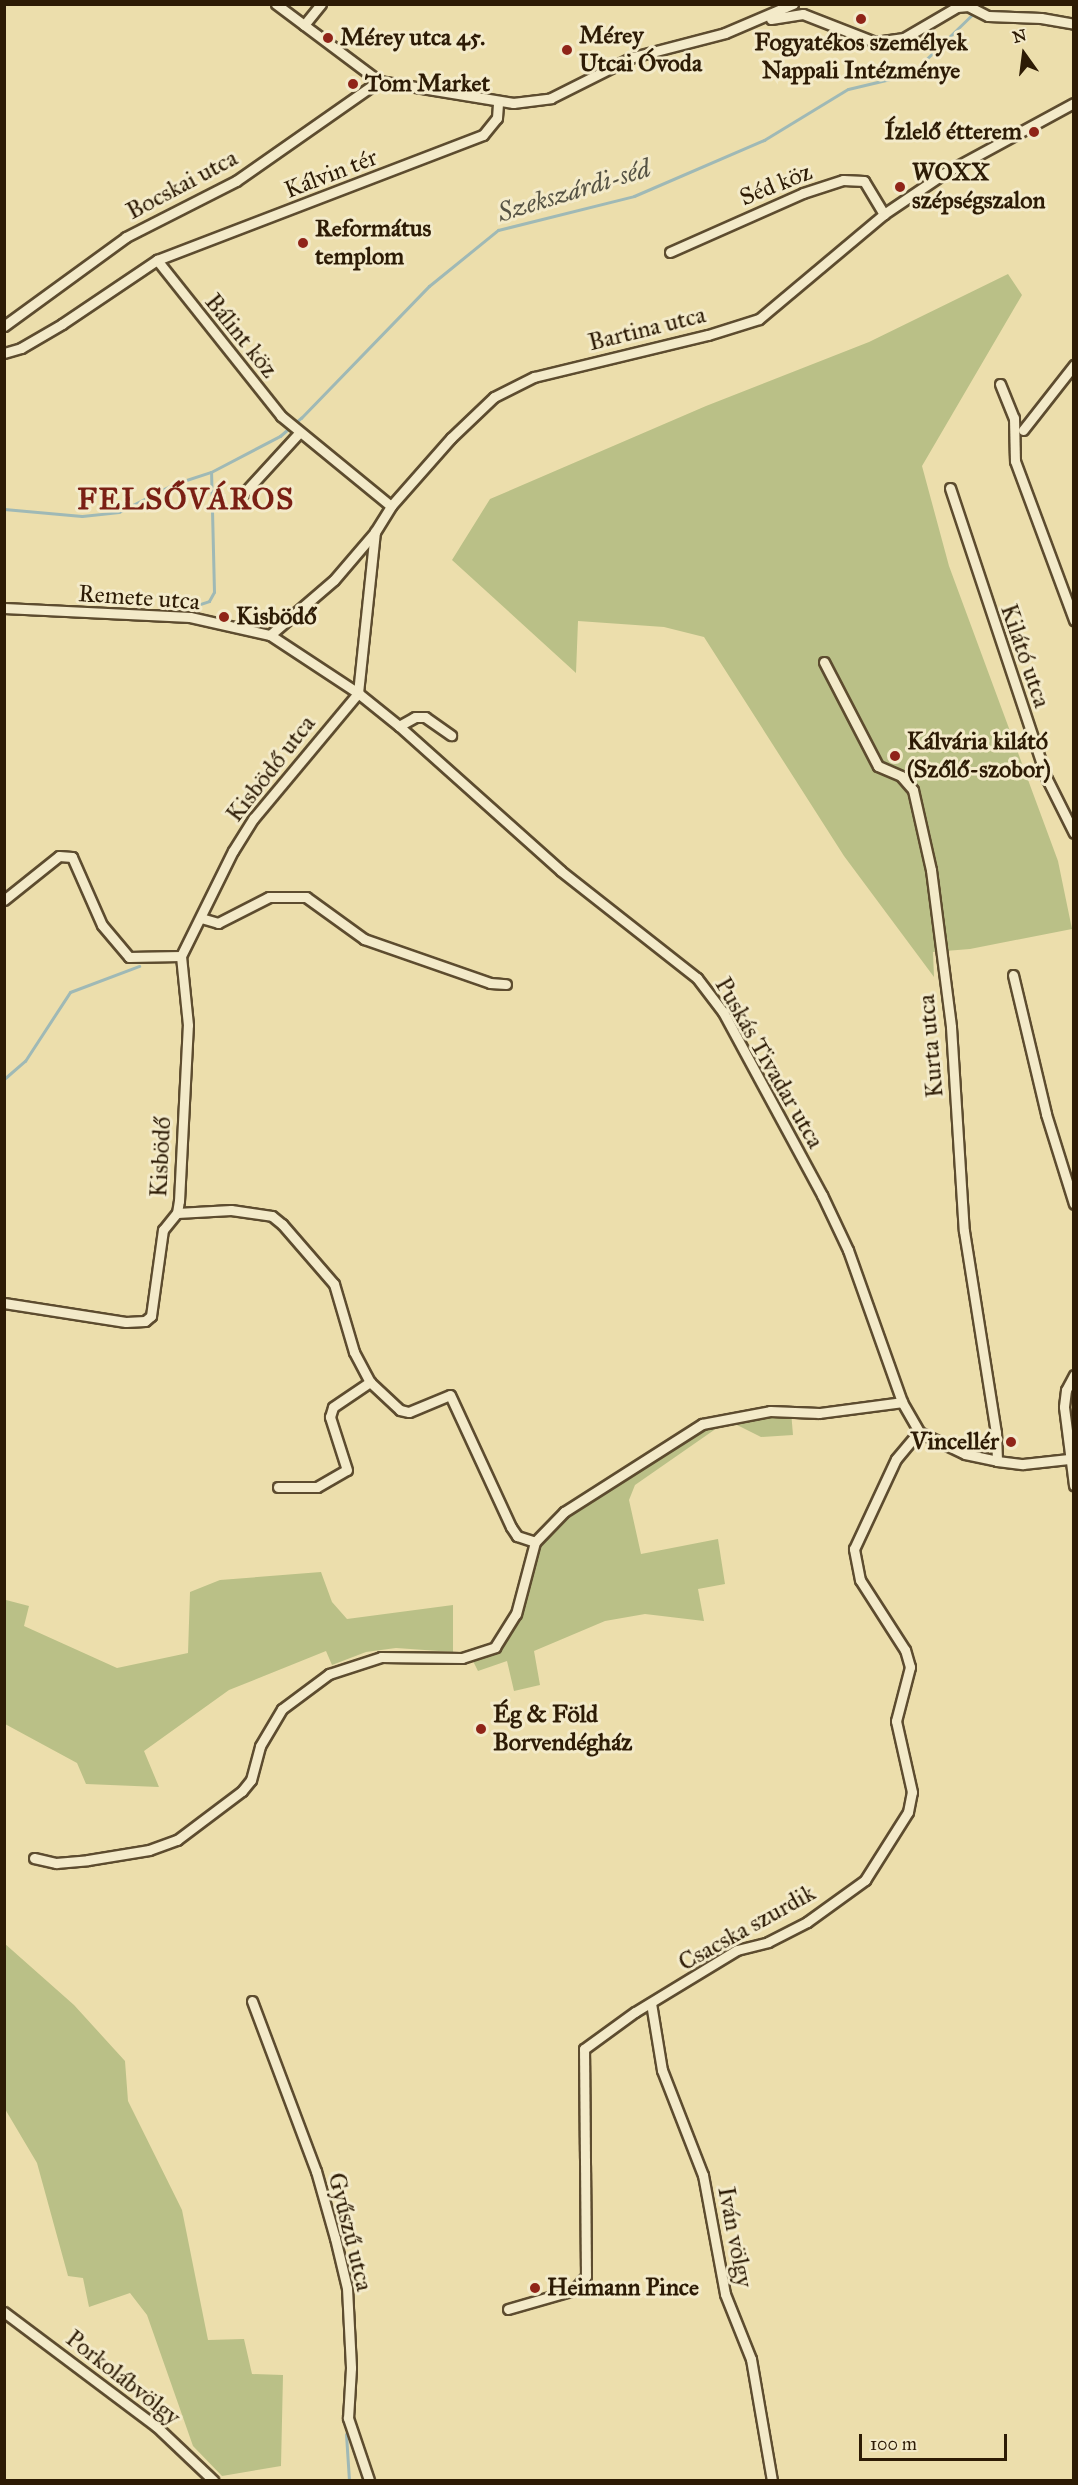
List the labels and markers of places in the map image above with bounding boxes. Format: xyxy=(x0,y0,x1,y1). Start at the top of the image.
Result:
marker: Fogyatékos személyek Nappali Intézménye xyxy=(854,12,868,26)
place label: Mérey Utcai Óvoda xyxy=(579,22,702,78)
place label: Mérey utca 45. xyxy=(340,24,485,52)
place label: Fogyatékos személyek Nappali Intézménye xyxy=(754,29,968,85)
marker: Mérey utca 45. xyxy=(321,31,335,45)
marker: Mérey Utcai Óvoda xyxy=(560,43,574,57)
place label: Tom Market xyxy=(365,70,490,98)
marker: Tom Market xyxy=(346,77,360,91)
place label: Ízlelő étterem xyxy=(885,118,1022,146)
marker: Ízlelő étterem xyxy=(1027,125,1041,139)
place label: WOXX szépségszalon xyxy=(912,159,1045,215)
marker: WOXX szépségszalon xyxy=(893,180,907,194)
place label: Református templom xyxy=(315,215,431,271)
marker: Református templom xyxy=(296,236,310,250)
place label: Kisbödő xyxy=(236,603,317,631)
marker: Kisbödő xyxy=(217,610,231,624)
place label: Kálvária kilátó (Szőlő-szobor) xyxy=(907,728,1051,784)
marker: Kálvária kilátó (Szőlő-szobor) xyxy=(888,749,902,763)
place label: Vincellér xyxy=(911,1428,999,1456)
marker: Vincellér xyxy=(1004,1435,1018,1449)
place label: Ég & Föld Borvendégház xyxy=(493,1701,632,1757)
marker: Ég & Föld Borvendégház xyxy=(474,1722,488,1736)
place label: Heimann Pince xyxy=(547,2274,699,2302)
marker: Heimann Pince xyxy=(528,2281,542,2295)

